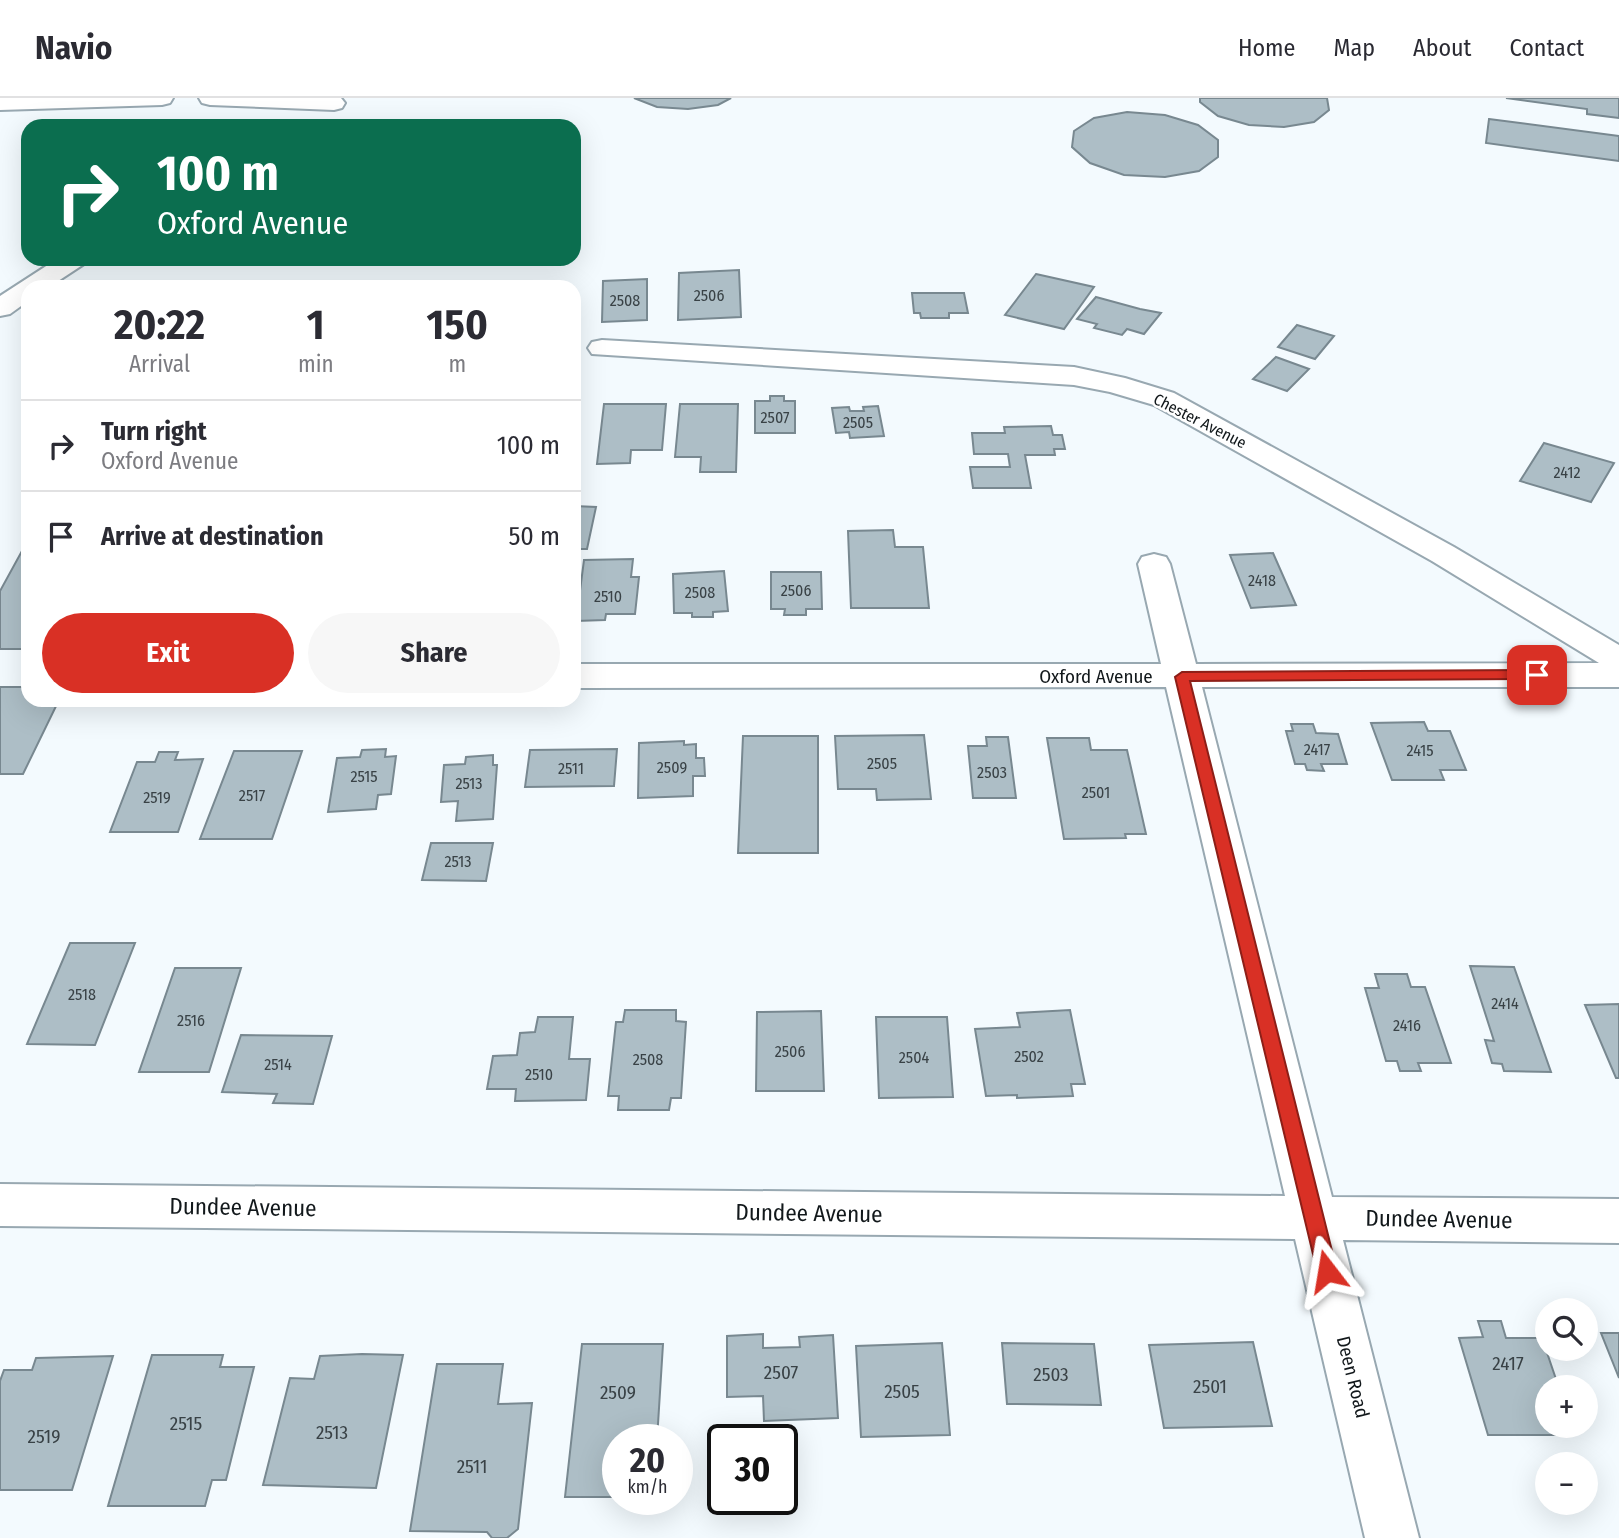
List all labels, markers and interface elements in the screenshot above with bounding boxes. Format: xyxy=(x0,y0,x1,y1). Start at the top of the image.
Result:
text: Navio xyxy=(35,28,112,68)
text: Home xyxy=(1238,34,1295,62)
text: Map xyxy=(1333,34,1375,62)
text: About xyxy=(1413,34,1471,62)
text: Contact xyxy=(1509,34,1584,62)
text: 100 m xyxy=(157,144,279,203)
icon: right xyxy=(42,147,133,238)
text: Oxford Avenue xyxy=(157,204,348,242)
house number: 2506 xyxy=(694,286,724,305)
house number: 2508 xyxy=(610,291,640,310)
text: 20:22 xyxy=(114,300,205,350)
text: 1 xyxy=(307,300,325,350)
text: 150 xyxy=(427,300,488,350)
text: Arrival xyxy=(129,350,190,378)
text: min xyxy=(298,350,334,378)
text: m xyxy=(448,350,466,378)
street label: Chester Avenue xyxy=(1150,390,1250,453)
house number: 2507 xyxy=(761,408,790,427)
house number: 2505 xyxy=(843,413,873,432)
text: Turn right xyxy=(101,416,207,447)
icon: right xyxy=(42,427,80,465)
text: 100 m xyxy=(497,430,560,461)
text: Oxford Avenue xyxy=(101,447,238,475)
house number: 2412 xyxy=(1554,463,1580,482)
icon: arrive xyxy=(42,518,80,556)
text: Arrive at destination xyxy=(101,521,324,552)
text: 50 m xyxy=(508,521,560,552)
house number: 2418 xyxy=(1248,571,1276,590)
house number: 2506 xyxy=(781,581,811,600)
house number: 2508 xyxy=(685,583,715,602)
house number: 2510 xyxy=(594,587,622,606)
button: Exit xyxy=(42,613,294,693)
button: Share xyxy=(308,613,560,693)
pin xyxy=(1507,645,1567,705)
icon: arrive xyxy=(1518,656,1556,694)
street label: Oxford Avenue xyxy=(1039,665,1153,688)
house number: 2417 xyxy=(1304,740,1331,759)
house number: 2415 xyxy=(1406,741,1434,760)
house number: 2505 xyxy=(867,754,897,773)
house number: 2509 xyxy=(657,758,687,777)
house number: 2511 xyxy=(558,759,584,778)
house number: 2503 xyxy=(977,763,1007,782)
house number: 2515 xyxy=(350,767,378,786)
house number: 2513 xyxy=(455,774,483,793)
house number: 2501 xyxy=(1082,783,1110,802)
house number: 2517 xyxy=(239,786,266,805)
house number: 2519 xyxy=(143,788,171,807)
house number: 2513 xyxy=(444,852,472,871)
house number: 2518 xyxy=(68,985,96,1004)
house number: 2414 xyxy=(1491,994,1519,1013)
house number: 2516 xyxy=(177,1011,205,1030)
house number: 2416 xyxy=(1393,1016,1421,1035)
house number: 2506 xyxy=(775,1042,805,1061)
house number: 2502 xyxy=(1014,1047,1044,1066)
house number: 2504 xyxy=(899,1048,929,1067)
house number: 2508 xyxy=(633,1050,663,1069)
house number: 2514 xyxy=(264,1055,292,1074)
house number: 2510 xyxy=(525,1065,553,1084)
street label: Dundee Avenue xyxy=(169,1192,317,1222)
street label: Dundee Avenue xyxy=(735,1198,883,1228)
street label: Dundee Avenue xyxy=(1365,1204,1513,1234)
position arrow xyxy=(1290,1234,1364,1308)
map controls xyxy=(1535,1298,1598,1515)
button: search xyxy=(1535,1298,1598,1361)
street label: Deen Road xyxy=(1332,1334,1374,1420)
house number: 2417 xyxy=(1492,1352,1524,1375)
house number: 2507 xyxy=(764,1361,798,1384)
house number: 2503 xyxy=(1033,1363,1069,1386)
house number: 2501 xyxy=(1193,1375,1227,1398)
button: + xyxy=(1535,1375,1598,1438)
house number: 2505 xyxy=(884,1380,920,1403)
house number: 2509 xyxy=(600,1381,636,1404)
house number: 2515 xyxy=(170,1412,202,1435)
house number: 2513 xyxy=(316,1421,348,1444)
speed limit sign: 30 xyxy=(707,1424,798,1515)
house number: 2519 xyxy=(28,1425,60,1448)
text: 20 xyxy=(630,1439,665,1481)
button: − xyxy=(1535,1452,1598,1515)
house number: 2511 xyxy=(457,1455,487,1478)
text: km/h xyxy=(627,1476,668,1498)

